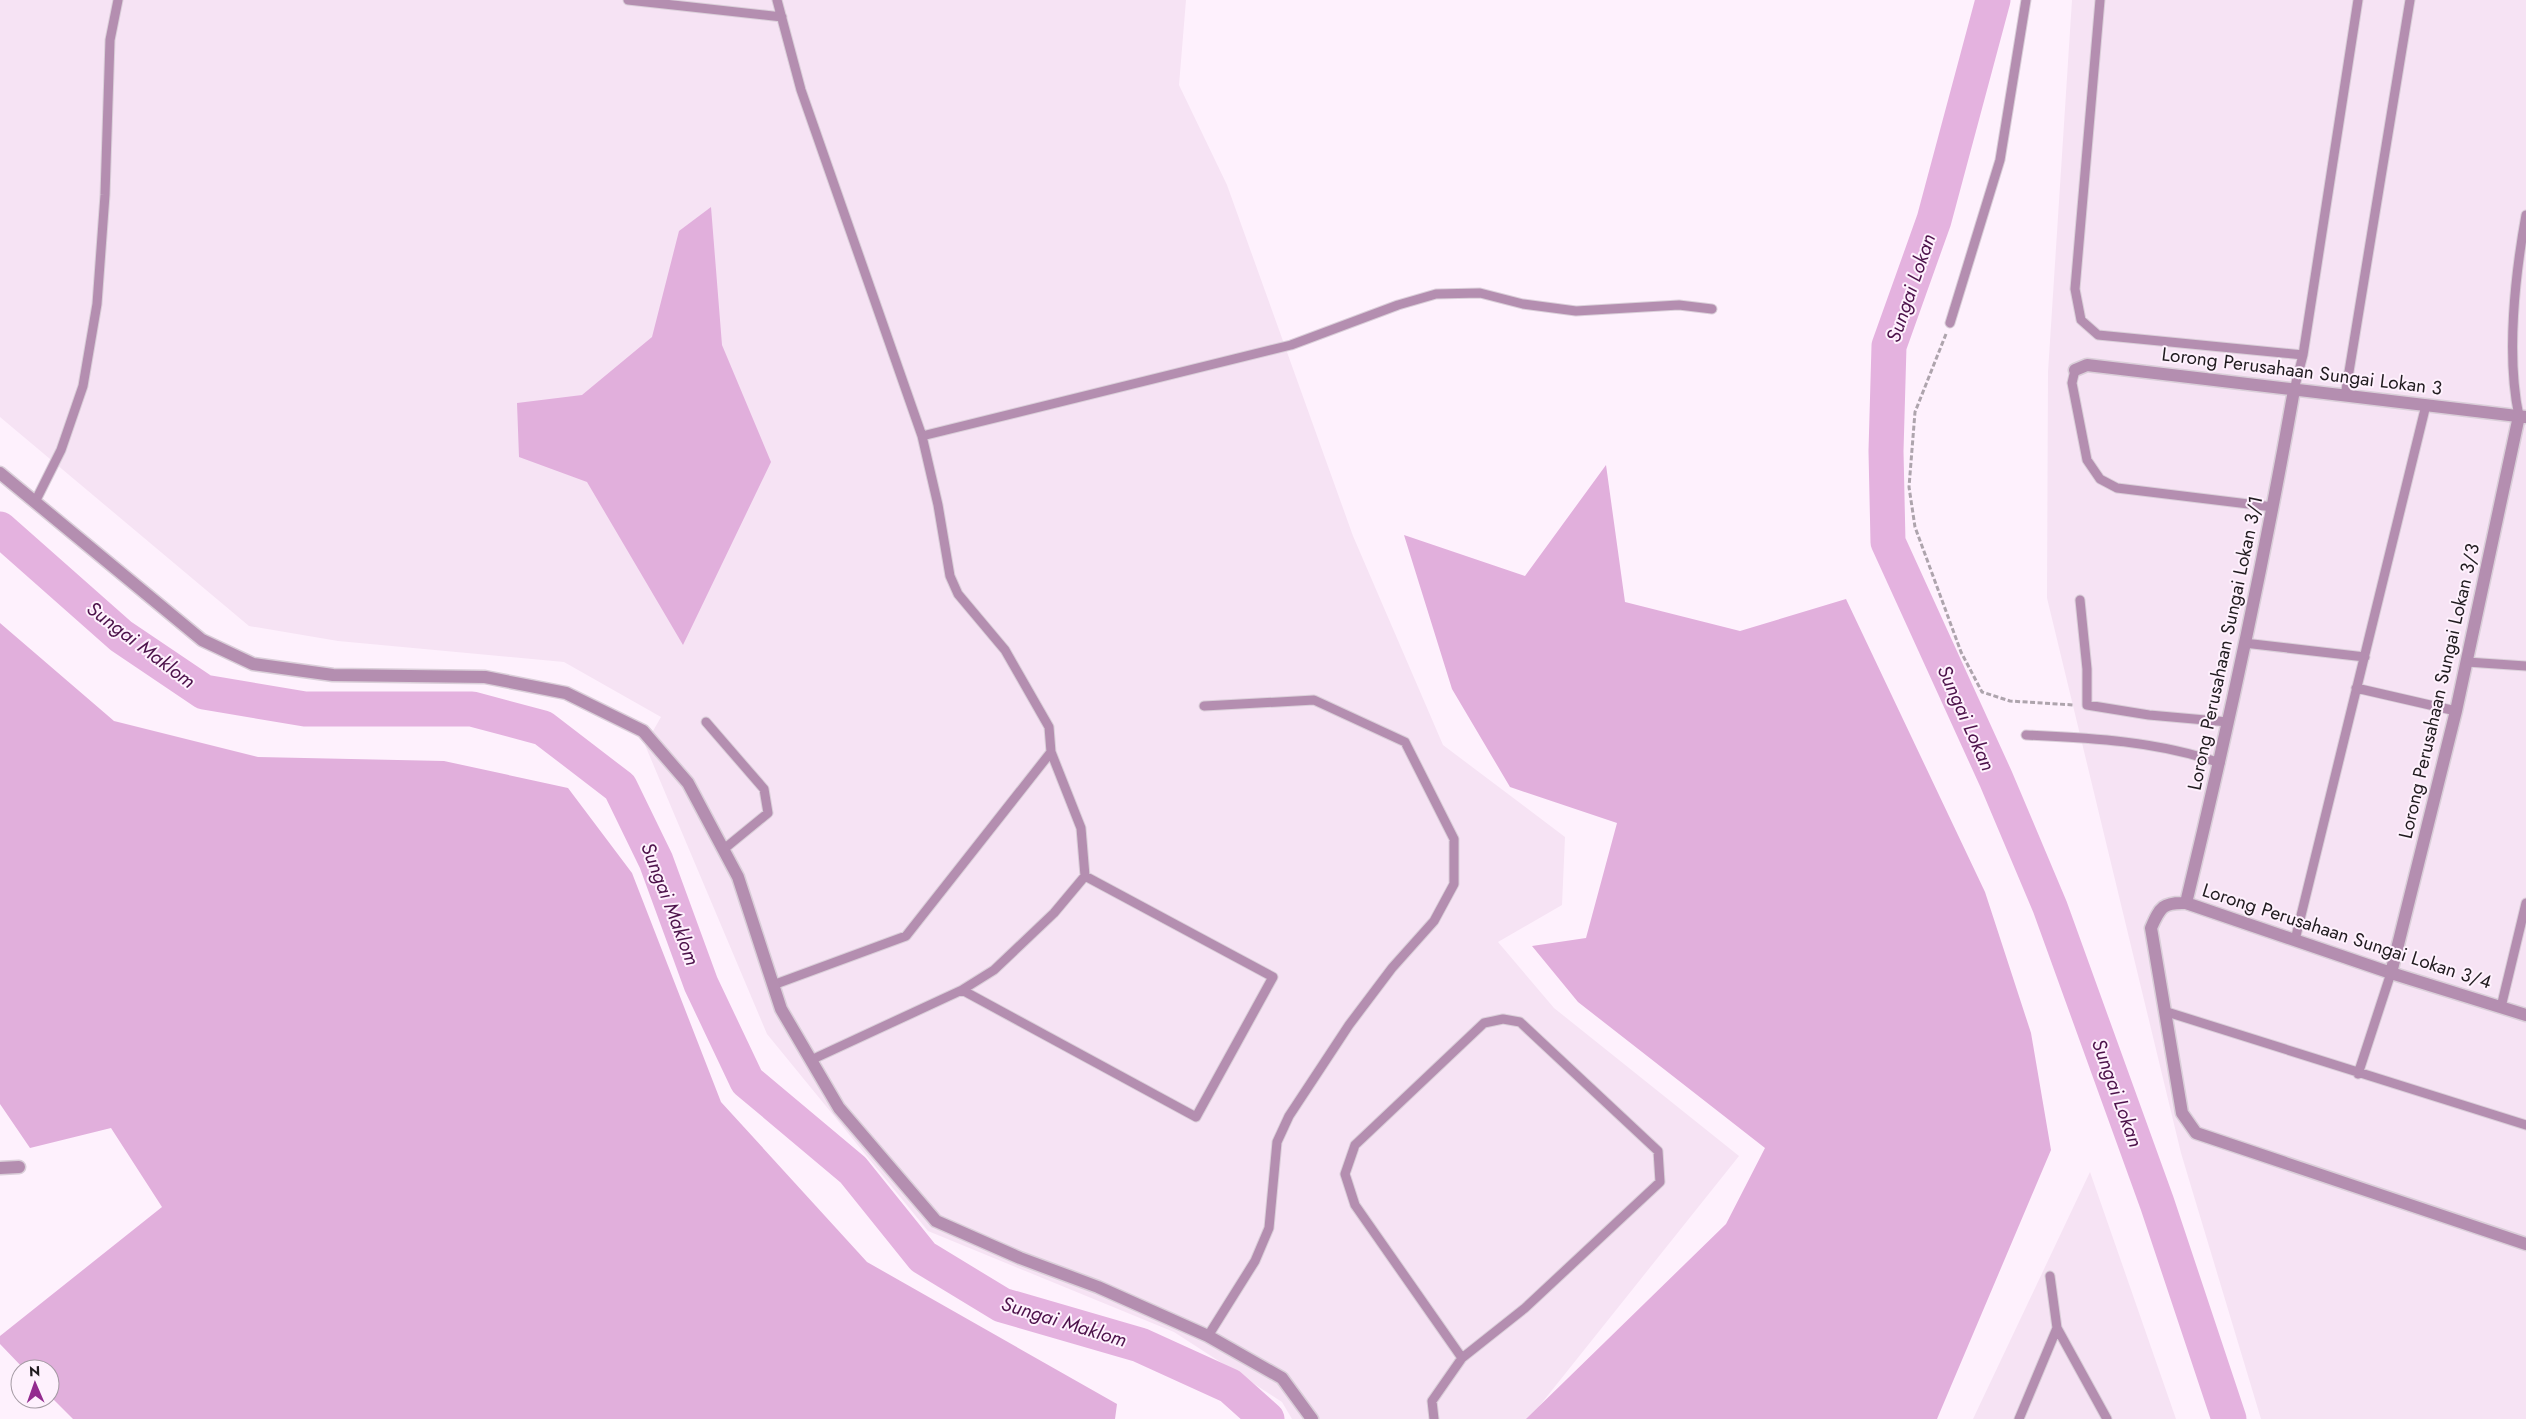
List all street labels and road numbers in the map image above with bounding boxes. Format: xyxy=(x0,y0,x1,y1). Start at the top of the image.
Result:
street label: Lorong Perusahaan Sungai Lokan 3 xyxy=(2160,340,2444,402)
street label: Lorong Perusahaan Sungai Lokan 3/1 xyxy=(2181,493,2269,793)
street label: Lorong Perusahaan Sungai Lokan 3/3 xyxy=(2392,541,2486,841)
street label: Lorong Perusahaan Sungai Lokan 3/4 xyxy=(2199,876,2495,996)

